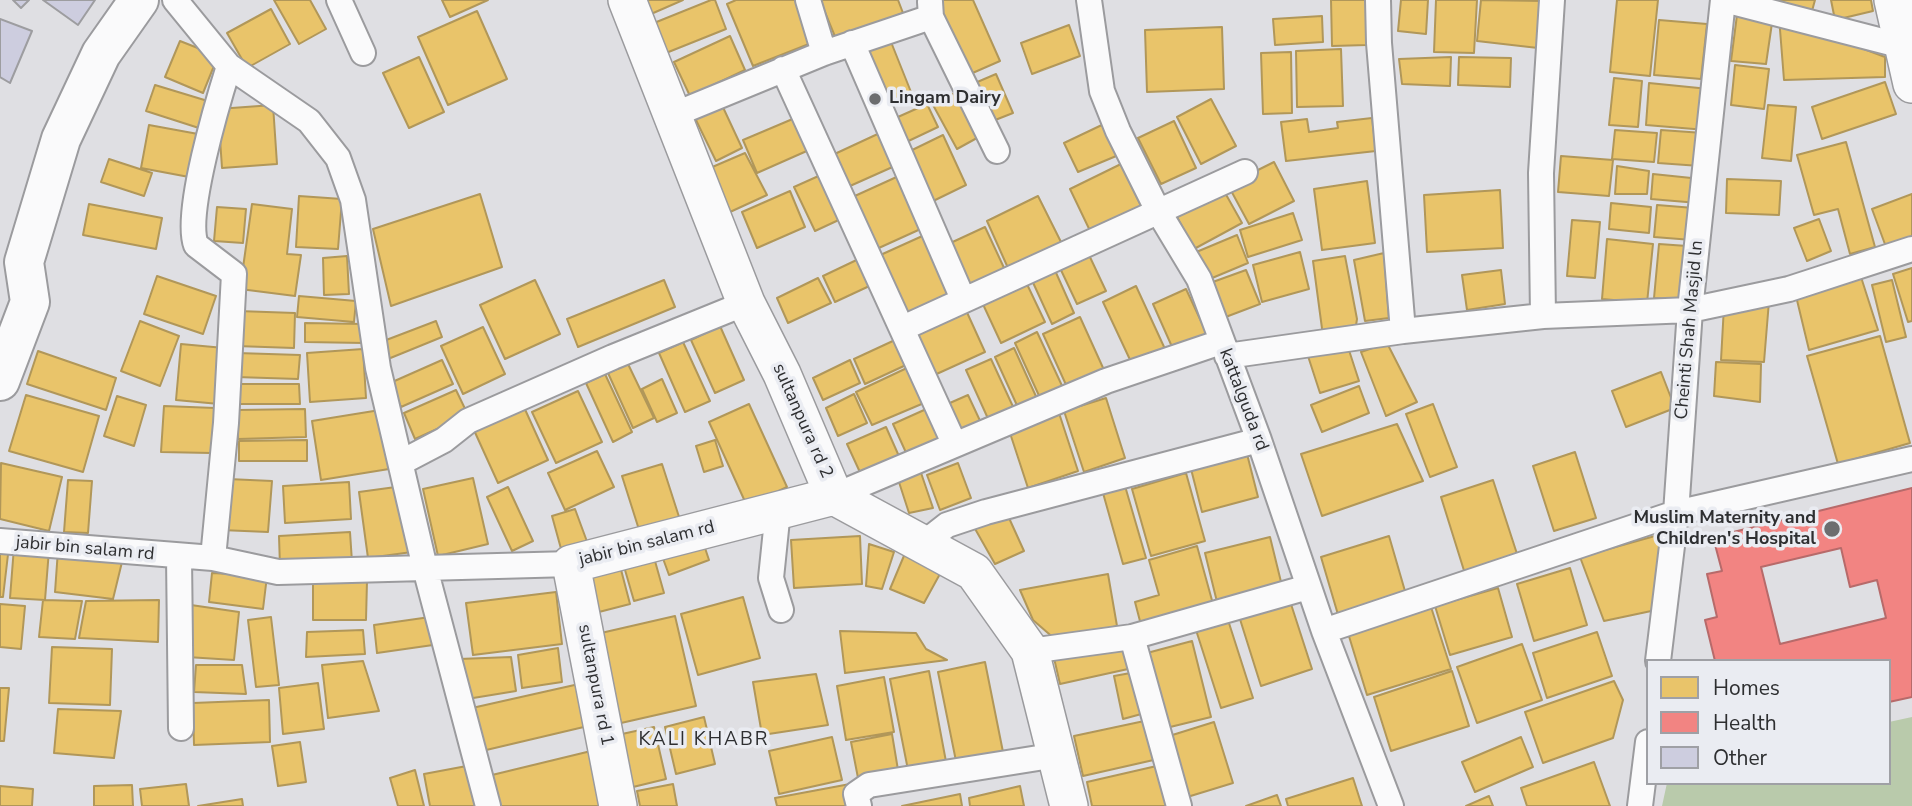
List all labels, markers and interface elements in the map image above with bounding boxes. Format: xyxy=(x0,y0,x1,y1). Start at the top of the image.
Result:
place label: Lingam Dairy xyxy=(889,88,1001,110)
marker: Lingam Dairy xyxy=(867,91,883,107)
street label: Cheinti Shah Masjid ln xyxy=(1671,240,1709,420)
street label: kattalguda rd xyxy=(1214,346,1272,454)
street label: sultanpura rd 2 xyxy=(767,360,837,482)
place label: Muslim Maternity and Children's Hospital xyxy=(1633,508,1816,550)
street label: jabir bin salam rd xyxy=(577,517,717,571)
marker: Muslim Maternity and Children's Hospital xyxy=(1822,519,1842,539)
street label: jabir bin salam rd xyxy=(15,532,155,566)
street label: sultanpura rd 1 xyxy=(573,622,617,748)
legend xyxy=(1646,659,1891,785)
text: Homes xyxy=(1713,674,1780,702)
text: Health xyxy=(1713,709,1777,737)
district label: KALI KHABR xyxy=(640,729,768,751)
text: Other xyxy=(1713,744,1767,772)

